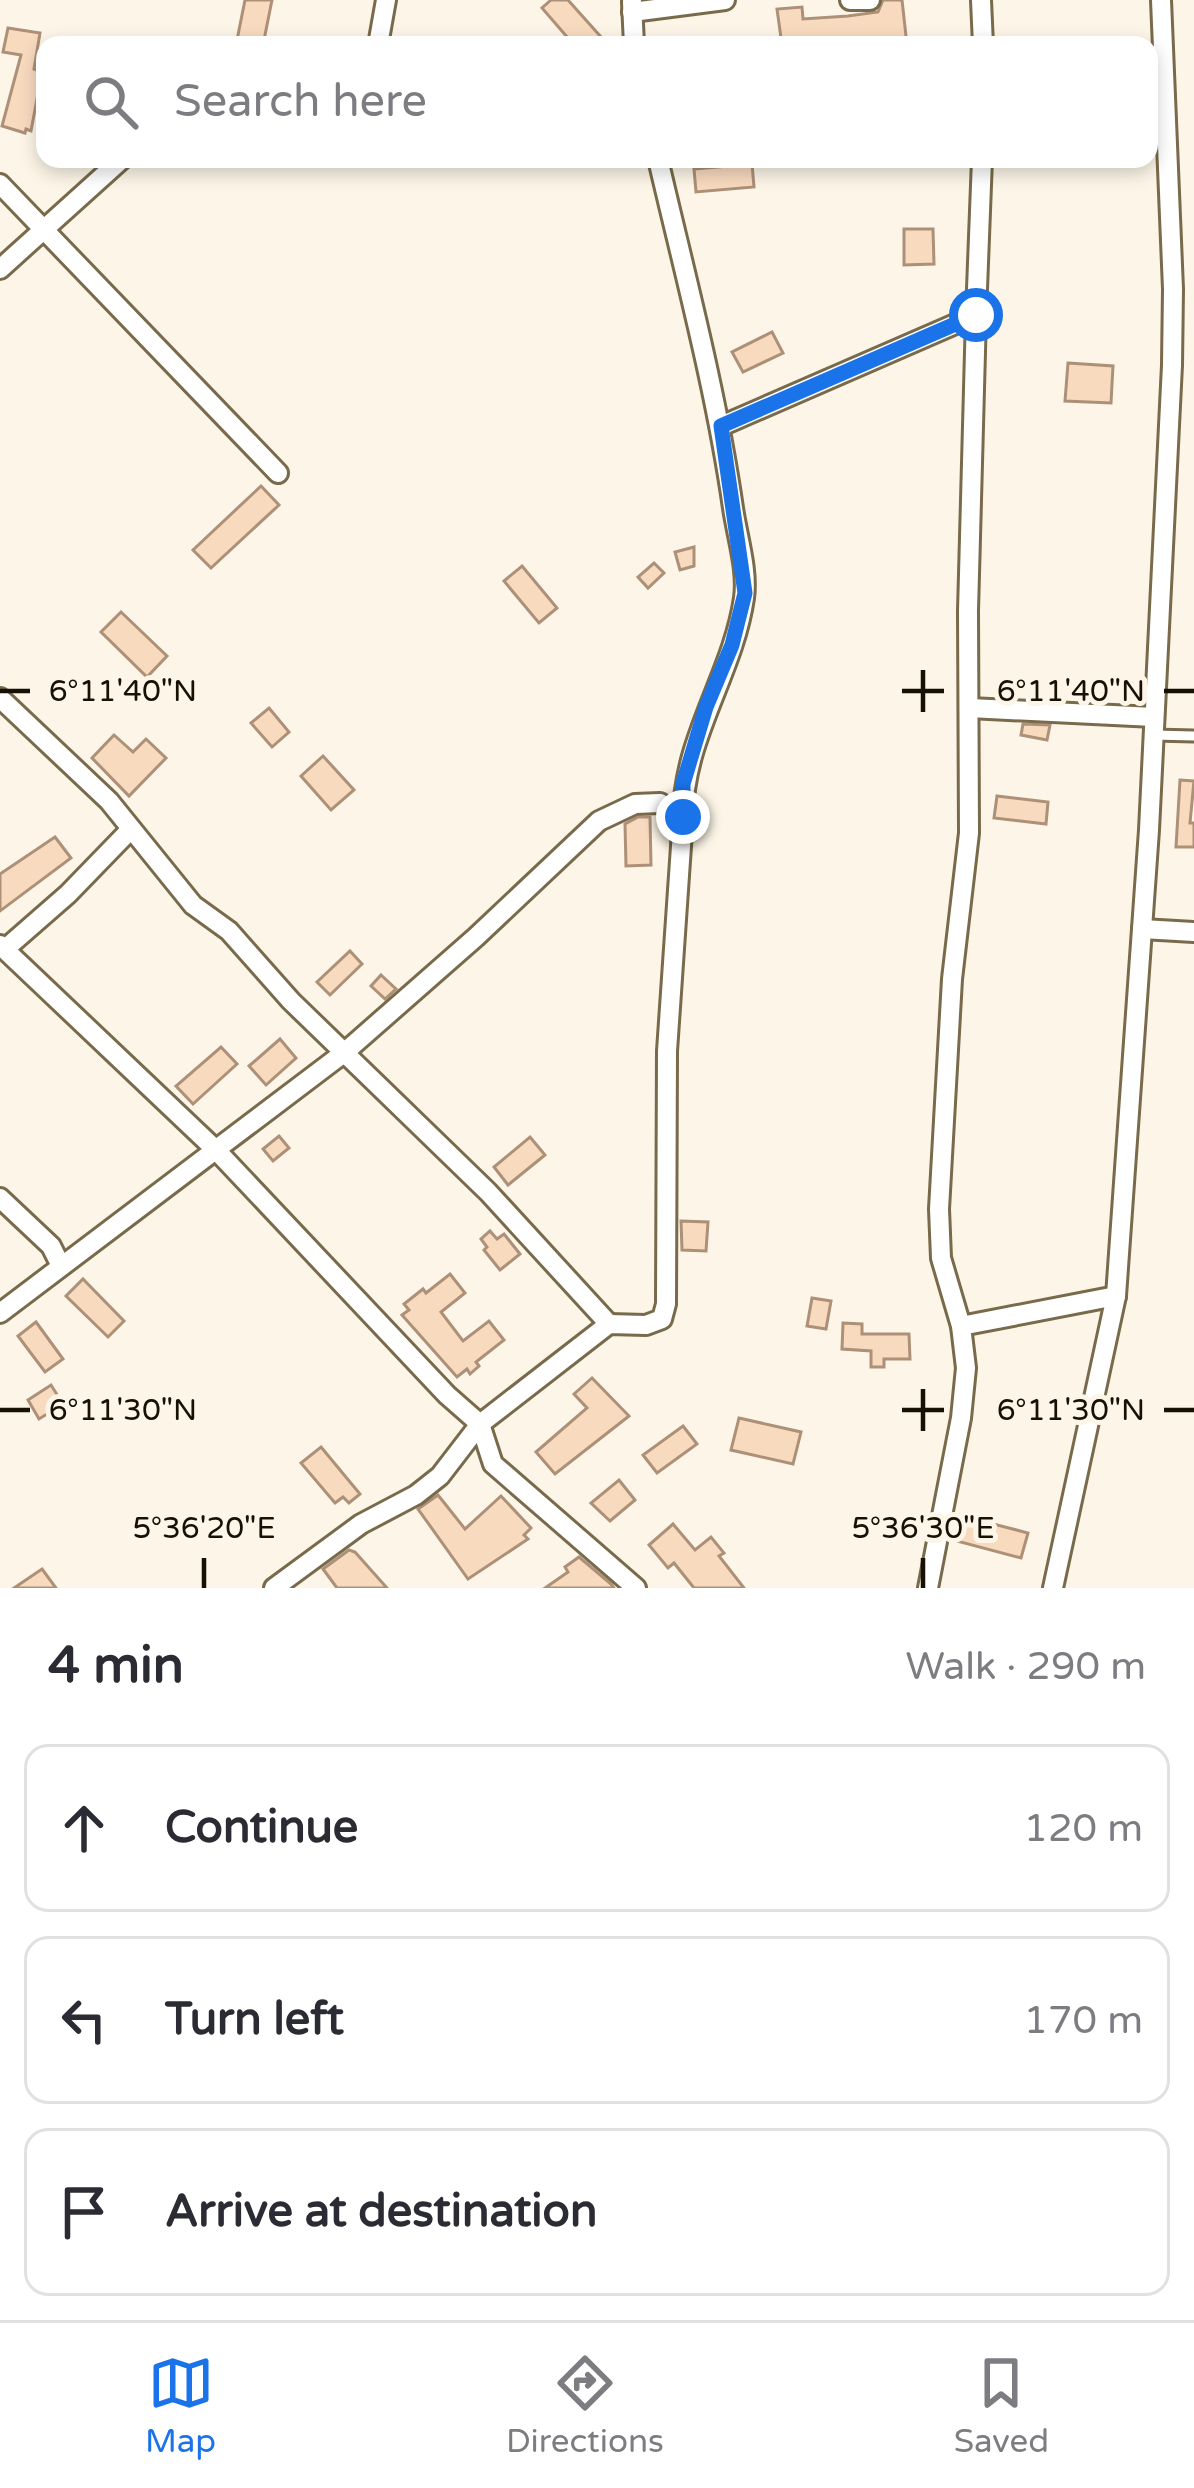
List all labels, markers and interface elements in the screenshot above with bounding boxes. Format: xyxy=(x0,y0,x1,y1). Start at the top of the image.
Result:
search box xyxy=(36,36,1158,168)
icon: search xyxy=(78,69,144,135)
text: Search here xyxy=(174,75,427,129)
route start xyxy=(949,288,1003,342)
text: 6°11'40"N xyxy=(49,673,197,710)
text: 6°11'40"N xyxy=(997,673,1145,710)
route end xyxy=(656,790,710,844)
text: 6°11'30"N xyxy=(49,1392,197,1429)
text: 6°11'30"N xyxy=(997,1392,1145,1429)
text: 5°36'20"E xyxy=(132,1510,276,1547)
text: 5°36'30"E xyxy=(851,1510,995,1547)
text: 4 min xyxy=(48,1635,184,1697)
text: Walk · 290 m xyxy=(905,1643,1146,1690)
icon: ahead xyxy=(51,1795,117,1861)
text: Continue xyxy=(165,1801,358,1855)
text: 120 m xyxy=(1024,1805,1143,1852)
icon: left xyxy=(51,1987,117,2053)
text: Turn left xyxy=(165,1993,344,2047)
text: 170 m xyxy=(1024,1997,1143,2044)
icon: arrive xyxy=(51,2179,117,2245)
text: Arrive at destination xyxy=(165,2185,597,2239)
tab: Map xyxy=(145,2350,216,2461)
tab: Directions xyxy=(506,2350,664,2461)
tab: Saved xyxy=(954,2350,1049,2461)

